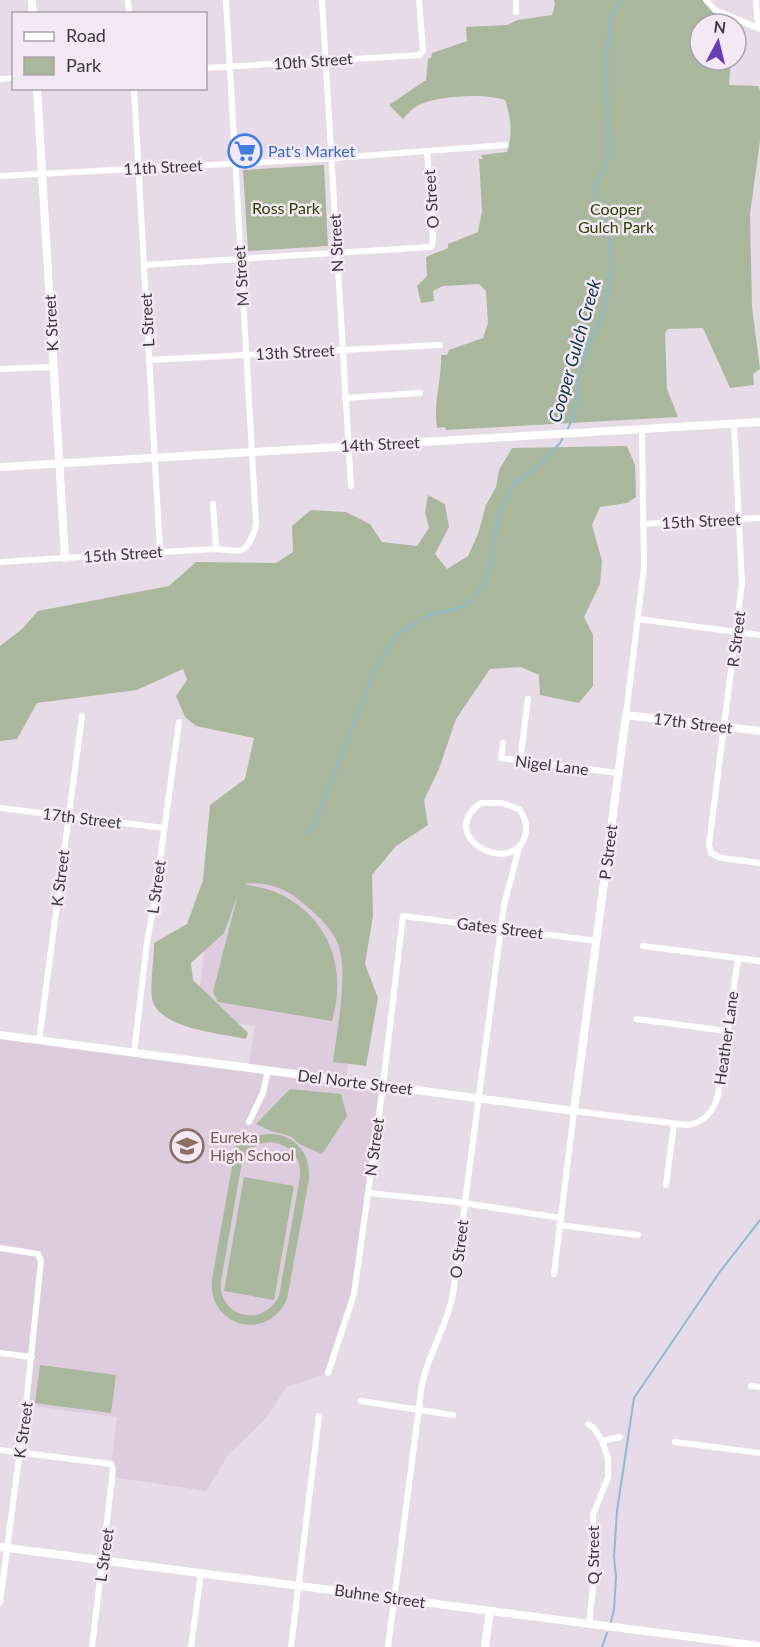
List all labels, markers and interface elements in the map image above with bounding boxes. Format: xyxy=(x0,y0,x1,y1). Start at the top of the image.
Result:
legend xyxy=(12,12,207,90)
north arrow xyxy=(688,12,748,72)
text: N xyxy=(713,16,727,37)
text: Road xyxy=(66,24,106,46)
street label: 10th Street xyxy=(273,48,354,73)
text: Park xyxy=(66,54,102,76)
supermarket icon: Pat's Market xyxy=(227,133,263,169)
place label: Pat's Market xyxy=(268,141,356,160)
street label: 11th Street xyxy=(123,155,203,178)
street label: O Street xyxy=(419,169,442,229)
park label: Ross Park xyxy=(252,198,321,217)
park label: Cooper Gulch Park xyxy=(578,199,655,236)
street label: N Street xyxy=(324,213,347,273)
street label: M Street xyxy=(229,245,252,307)
water label: Cooper Gulch Creek xyxy=(543,276,605,425)
street label: L Street xyxy=(136,292,157,347)
street label: K Street xyxy=(40,294,61,352)
street label: 13th Street xyxy=(255,340,335,363)
street label: 14th Street xyxy=(340,432,420,455)
street label: 15th Street xyxy=(661,509,741,532)
street label: 15th Street xyxy=(83,541,164,566)
street label: R Street xyxy=(723,610,748,668)
street label: 17th Street xyxy=(652,708,734,737)
street label: Nigel Lane xyxy=(514,751,590,778)
street label: 17th Street xyxy=(41,803,123,832)
street label: P Street xyxy=(595,823,620,881)
street label: K Street xyxy=(47,848,72,907)
street label: L Street xyxy=(142,859,169,915)
street label: Gates Street xyxy=(456,913,545,942)
street label: Heather Lane xyxy=(710,990,741,1086)
street label: Del Norte Street xyxy=(297,1065,414,1098)
street label: N Street xyxy=(360,1116,387,1177)
place label: Eureka High School xyxy=(210,1127,294,1164)
school or university icon: Eureka High School xyxy=(169,1128,205,1164)
street label: O Street xyxy=(445,1218,472,1279)
street label: K Street xyxy=(9,1400,36,1459)
street label: Q Street xyxy=(583,1525,602,1585)
street label: L Street xyxy=(90,1527,117,1583)
street label: Buhne Street xyxy=(333,1580,427,1611)

